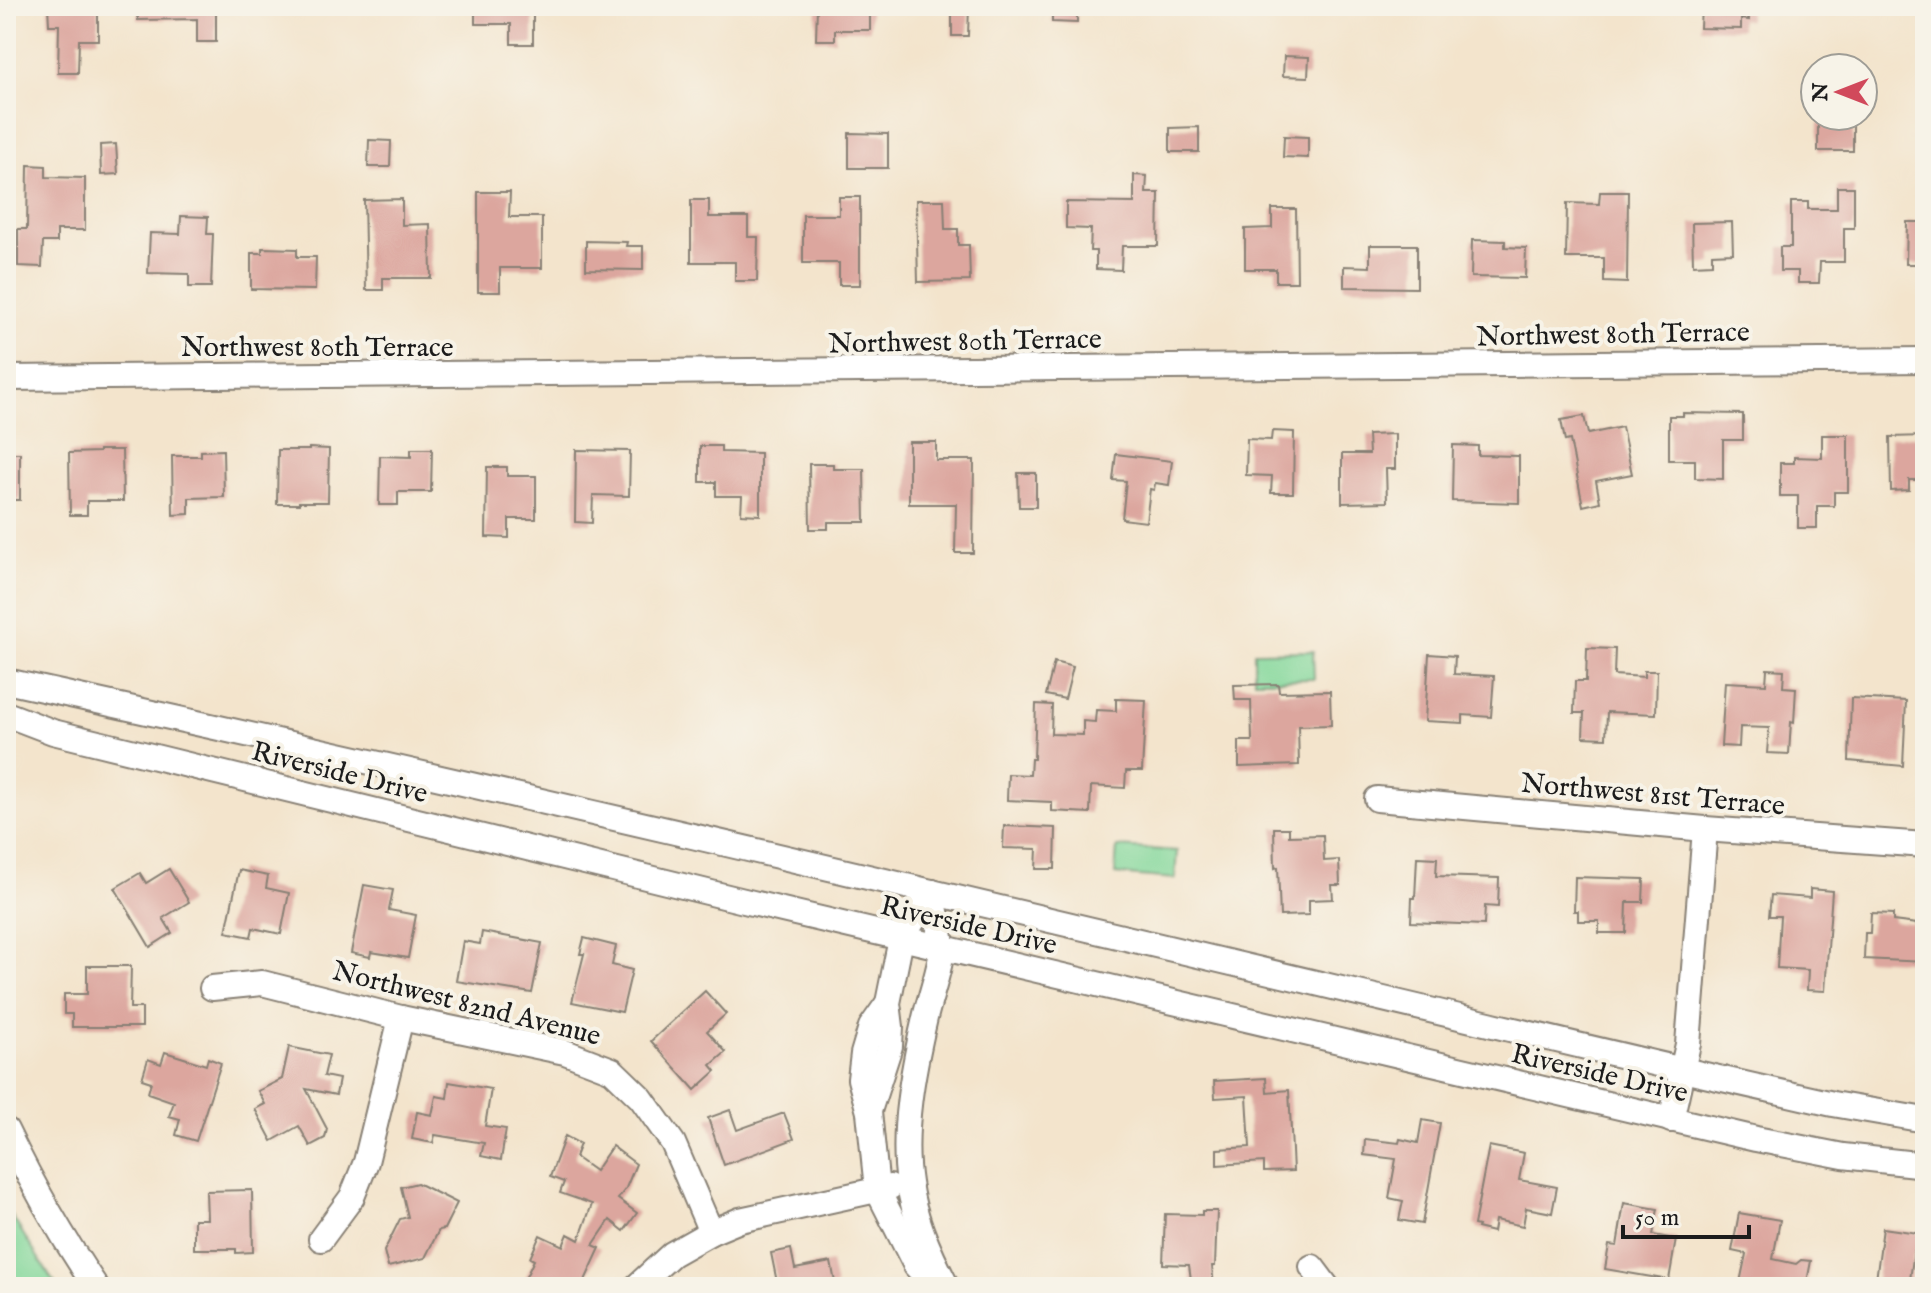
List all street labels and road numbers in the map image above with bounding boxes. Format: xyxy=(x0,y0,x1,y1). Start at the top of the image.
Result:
street label: Northwest 80th Terrace xyxy=(1476,316,1750,355)
street label: Northwest 80th Terrace xyxy=(828,323,1102,362)
street label: Northwest 80th Terrace xyxy=(180,331,454,366)
street label: Riverside Drive xyxy=(248,735,431,812)
street label: Northwest 81st Terrace xyxy=(1519,767,1786,824)
street label: Riverside Drive xyxy=(877,889,1060,964)
street label: Northwest 82nd Avenue xyxy=(329,954,604,1055)
street label: Riverside Drive xyxy=(1508,1037,1691,1112)

